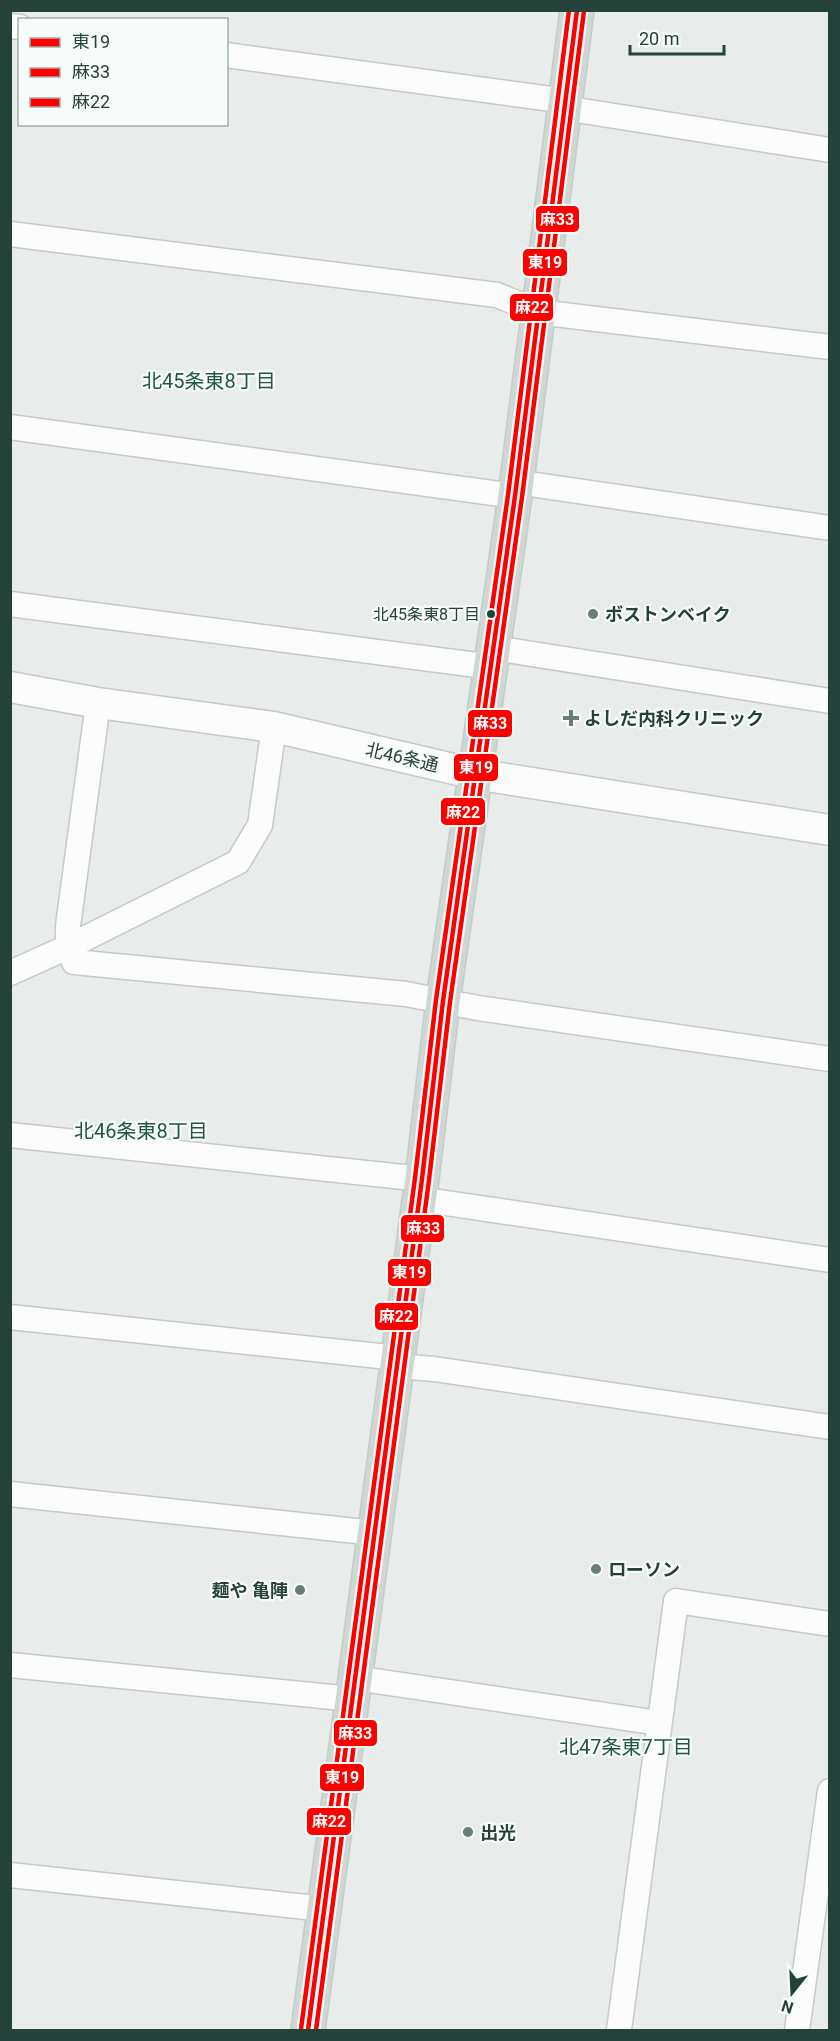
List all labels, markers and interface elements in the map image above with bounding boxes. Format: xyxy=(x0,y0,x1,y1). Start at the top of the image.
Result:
legend xyxy=(18,18,228,126)
scale bar xyxy=(630,18,724,56)
text: 20 m xyxy=(639,28,679,49)
text: 東19 xyxy=(72,31,110,52)
text: 麻33 xyxy=(72,61,110,82)
text: 麻22 xyxy=(72,91,110,112)
line badge: 麻33 xyxy=(535,205,580,233)
text: 麻33 xyxy=(540,210,574,229)
line badge: 東19 xyxy=(522,248,568,277)
text: 東19 xyxy=(528,253,562,272)
line badge: 麻22 xyxy=(509,293,554,322)
text: 麻22 xyxy=(515,298,549,317)
district label: 北45条東8丁目 xyxy=(142,369,276,393)
place label: ボストンベイク xyxy=(605,604,731,625)
place label: 北45条東8丁目 xyxy=(373,605,480,624)
marker: ボストンベイク xyxy=(586,607,600,621)
marker: 北45条東8丁目 xyxy=(485,608,497,620)
place label: よしだ内科クリニック xyxy=(584,708,764,729)
line badge: 麻33 xyxy=(467,709,513,738)
marker: よしだ内科クリニック xyxy=(562,709,580,727)
text: 麻33 xyxy=(473,714,507,733)
street label: 北46条通 xyxy=(363,738,441,776)
line badge: 東19 xyxy=(453,753,499,782)
text: 東19 xyxy=(459,758,493,777)
line badge: 麻22 xyxy=(440,797,486,826)
text: 麻22 xyxy=(446,803,480,822)
district label: 北46条東8丁目 xyxy=(74,1119,208,1143)
line badge: 麻33 xyxy=(400,1214,445,1243)
text: 麻33 xyxy=(406,1219,440,1238)
line badge: 東19 xyxy=(387,1258,432,1287)
text: 東19 xyxy=(392,1263,426,1282)
line badge: 麻22 xyxy=(374,1302,419,1331)
text: 麻22 xyxy=(379,1307,413,1326)
place label: ローソン xyxy=(608,1559,680,1580)
marker: ローソン xyxy=(589,1562,603,1576)
place label: 麺や 亀陣 xyxy=(212,1580,288,1601)
marker: 麺や 亀陣 xyxy=(293,1583,307,1597)
line badge: 麻33 xyxy=(333,1719,378,1747)
text: 麻33 xyxy=(338,1724,372,1743)
district label: 北47条東7丁目 xyxy=(559,1735,693,1759)
line badge: 東19 xyxy=(319,1763,365,1792)
text: 東19 xyxy=(325,1768,359,1787)
line badge: 麻22 xyxy=(306,1807,352,1836)
text: 麻22 xyxy=(312,1812,346,1831)
place label: 出光 xyxy=(480,1822,516,1843)
marker: 出光 xyxy=(461,1825,475,1839)
north arrow xyxy=(762,1963,822,2023)
text: N xyxy=(779,1996,796,2018)

